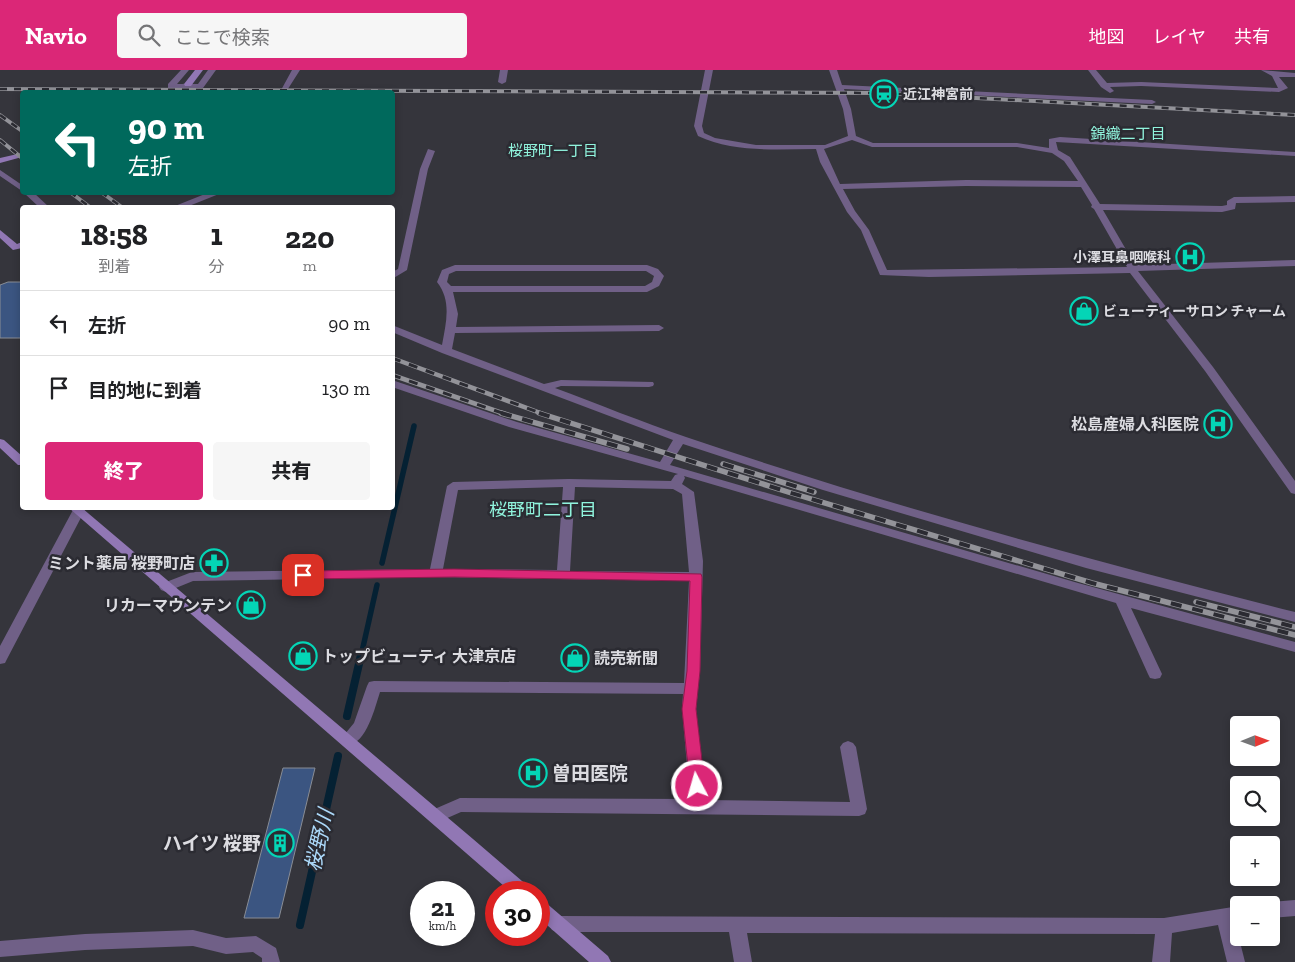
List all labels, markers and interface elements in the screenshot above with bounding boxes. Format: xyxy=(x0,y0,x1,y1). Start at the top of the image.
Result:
search box xyxy=(117,13,467,58)
text: Navio xyxy=(25,21,87,50)
icon: search xyxy=(135,21,163,49)
text: ここで検索 xyxy=(175,26,270,49)
text: 地図 xyxy=(1089,26,1125,48)
text: レイヤ xyxy=(1153,26,1206,48)
text: 共有 xyxy=(1234,26,1270,48)
station icon: 近江神宮前 xyxy=(869,79,899,109)
place label: 近江神宮前 xyxy=(903,86,973,103)
text: 90 m xyxy=(128,106,204,148)
icon: left xyxy=(45,110,110,175)
district label: 錦織二丁目 xyxy=(1090,125,1166,143)
district label: 桜野町一丁目 xyxy=(508,142,598,160)
text: 左折 xyxy=(128,153,172,180)
text: 18:58 xyxy=(80,217,148,253)
text: 1 xyxy=(210,217,223,253)
text: 220 xyxy=(285,220,334,256)
hospital icon: 小澤耳鼻咽喉科 xyxy=(1175,242,1205,272)
place label: 小澤耳鼻咽喉科 xyxy=(1073,249,1171,266)
text: m xyxy=(303,256,317,275)
text: 到着 xyxy=(98,257,130,276)
text: 分 xyxy=(209,257,225,276)
shop icon: ビューティーサロン チャーム xyxy=(1069,296,1099,326)
place label: ビューティーサロン チャーム xyxy=(1103,303,1286,320)
icon: left xyxy=(45,309,73,337)
text: 90 m xyxy=(328,312,370,335)
text: 左折 xyxy=(88,314,126,337)
icon: arrive xyxy=(45,374,73,402)
text: 130 m xyxy=(322,377,370,400)
text: 目的地に到着 xyxy=(88,379,202,402)
hospital icon: 松島産婦人科医院 xyxy=(1203,409,1233,439)
place label: 松島産婦人科医院 xyxy=(1071,415,1199,434)
button: 終了 xyxy=(45,442,203,500)
button: 共有 xyxy=(213,442,370,500)
district label: 桜野町二丁目 xyxy=(489,499,597,521)
pharmacy icon: ミント薬局 桜野町店 xyxy=(199,548,229,578)
place label: ミント薬局 桜野町店 xyxy=(48,554,195,573)
pin xyxy=(282,554,324,596)
icon: arrive xyxy=(289,561,317,589)
shop icon: リカーマウンテン xyxy=(236,590,266,620)
place label: リカーマウンテン xyxy=(104,596,232,615)
shop icon: トップビューティ 大津京店 xyxy=(288,641,318,671)
shop icon: 読売新聞 xyxy=(560,643,590,673)
place label: トップビューティ 大津京店 xyxy=(322,647,516,666)
place label: 読売新聞 xyxy=(594,649,658,668)
north arrow xyxy=(1230,716,1280,766)
map controls xyxy=(1230,716,1280,946)
hospital icon: 曽田医院 xyxy=(518,758,548,788)
position arrow xyxy=(670,759,722,811)
place label: 曽田医院 xyxy=(552,762,628,785)
button: search xyxy=(1230,776,1280,826)
water label: 桜野川 xyxy=(300,805,339,874)
building icon: ハイツ 桜野 xyxy=(265,828,295,858)
place label: ハイツ 桜野 xyxy=(163,832,261,855)
button: + xyxy=(1230,836,1280,886)
speed limit sign: 30 xyxy=(485,881,550,946)
text: 21 xyxy=(431,892,454,922)
button: − xyxy=(1230,896,1280,946)
text: km/h xyxy=(429,919,456,933)

